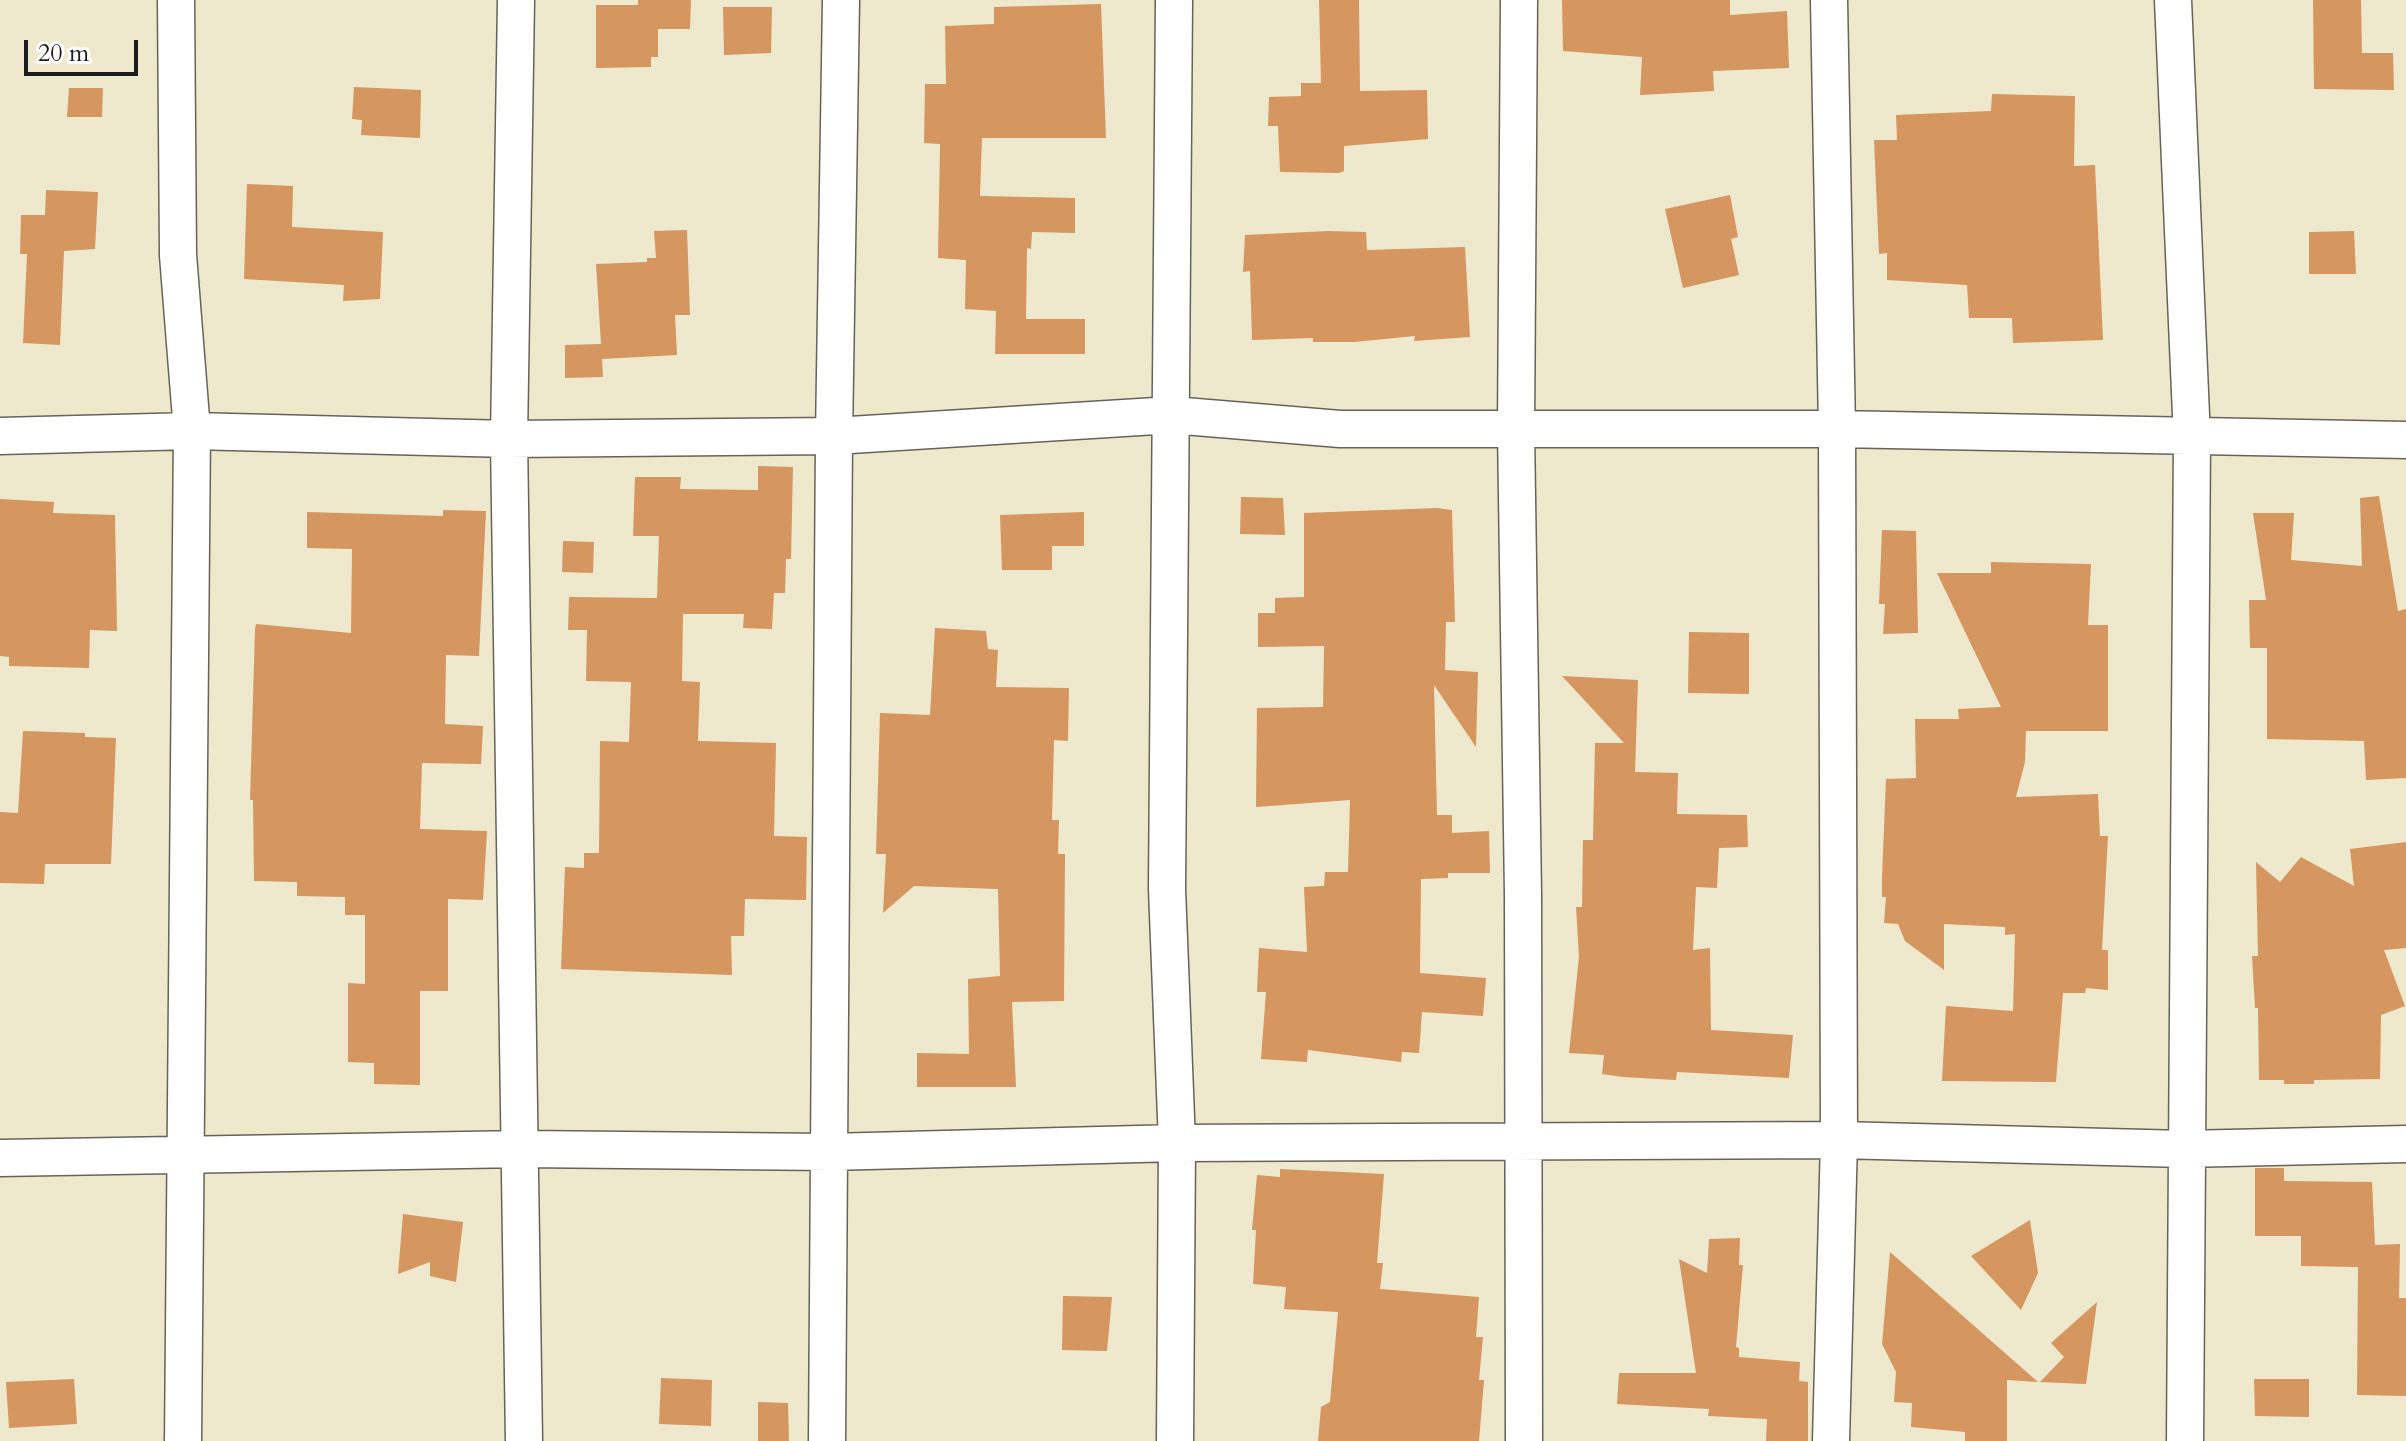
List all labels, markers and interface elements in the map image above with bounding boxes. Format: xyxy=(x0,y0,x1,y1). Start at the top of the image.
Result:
scale bar xyxy=(28,24,142,74)
text: 20 m xyxy=(38,37,89,70)

